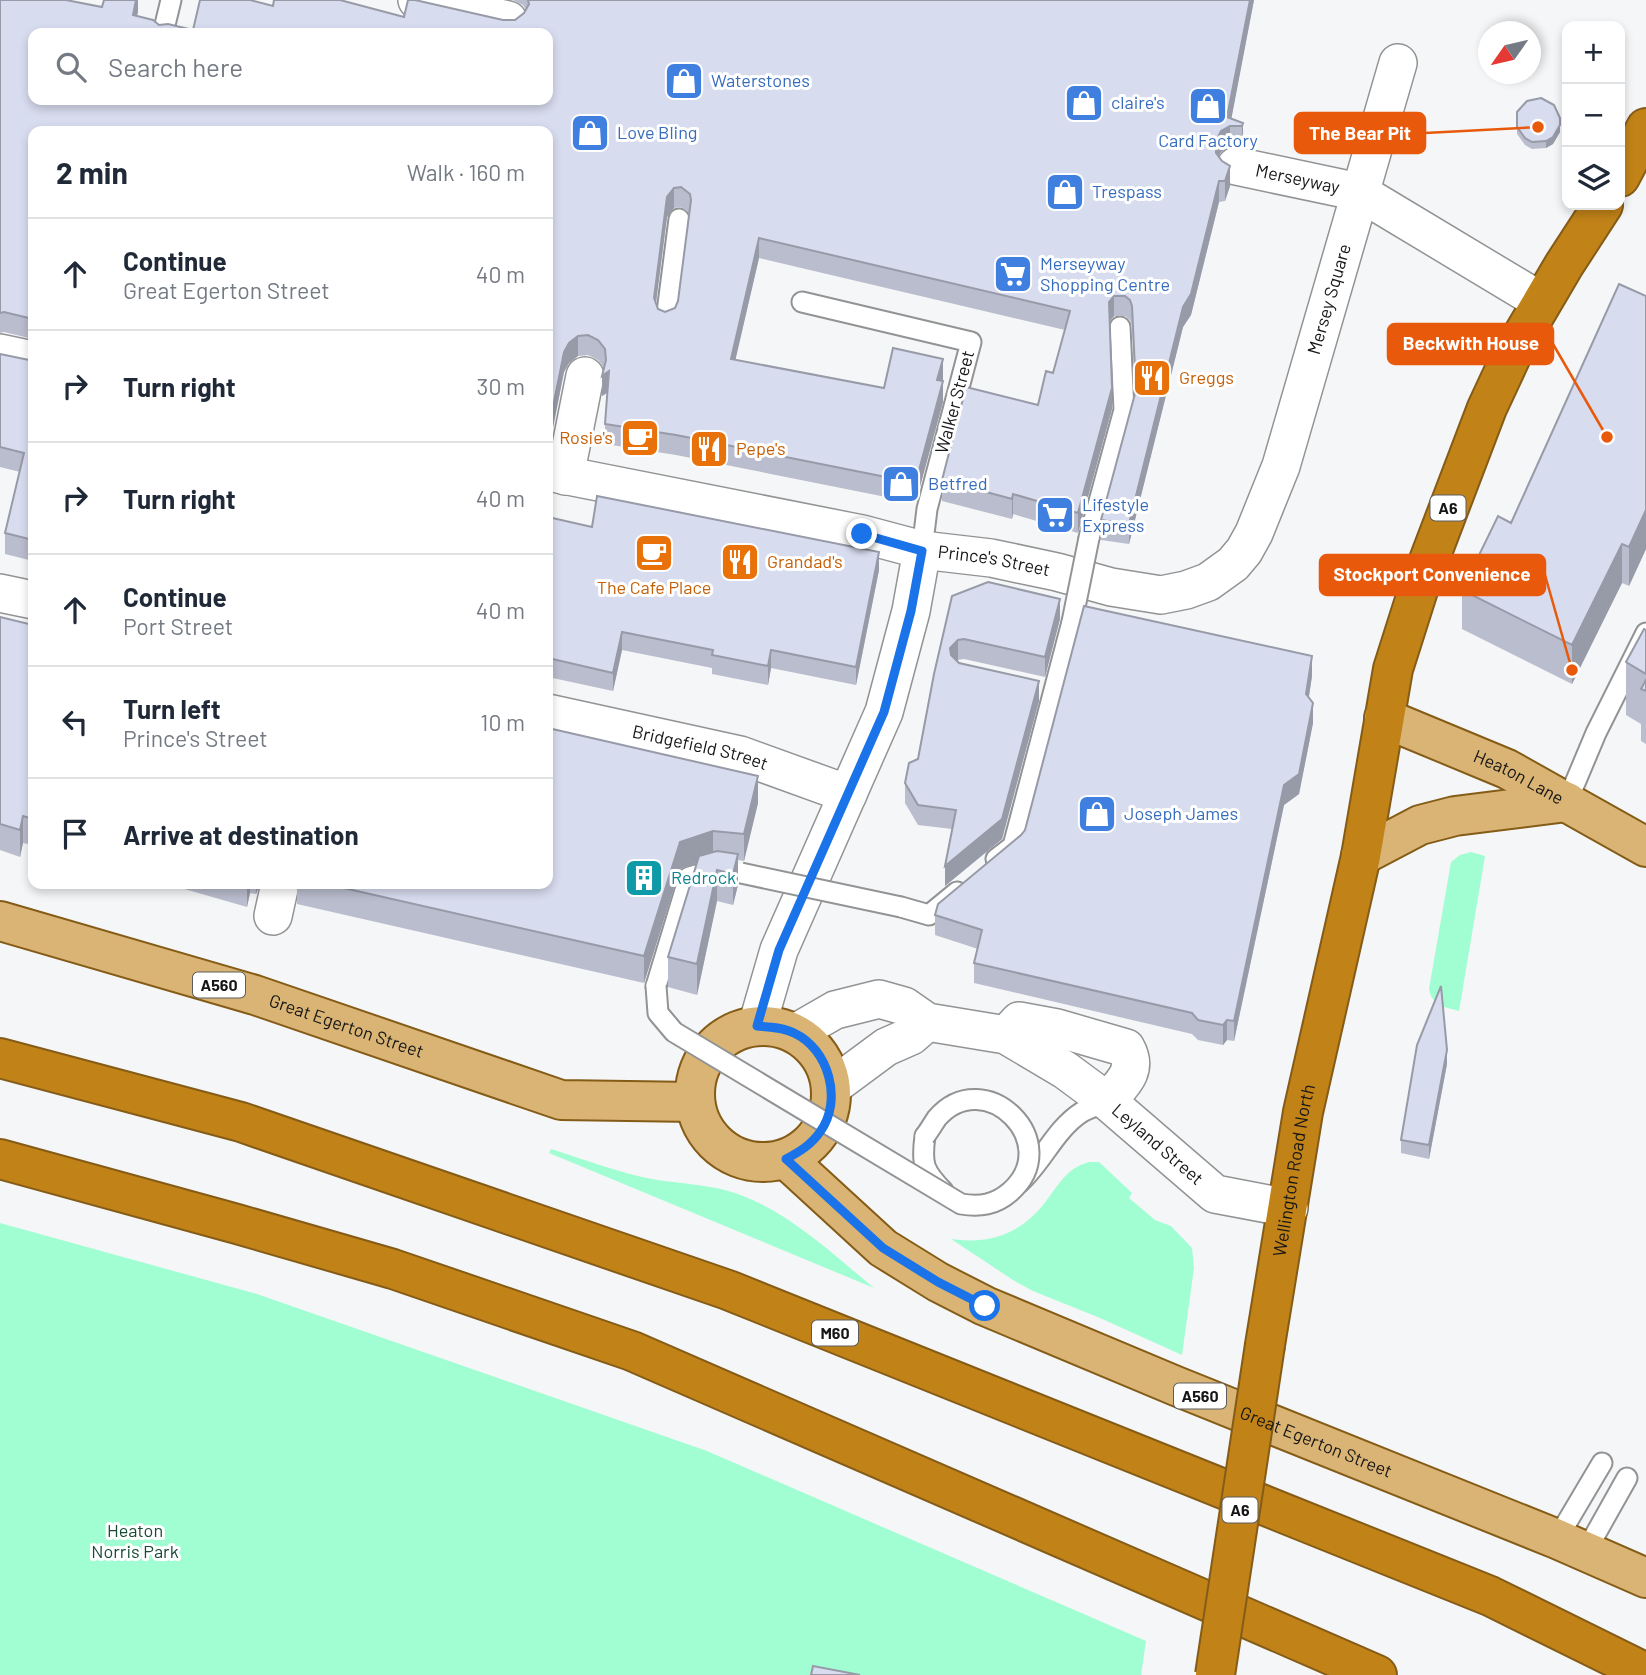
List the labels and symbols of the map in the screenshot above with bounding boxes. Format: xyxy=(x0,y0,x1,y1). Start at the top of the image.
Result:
north arrow xyxy=(1478,21,1541,84)
shop icon: Waterstones xyxy=(663,60,705,102)
place label: Waterstones xyxy=(711,69,810,91)
shop icon: claire's xyxy=(1063,82,1105,124)
shop icon: Card Factory xyxy=(1187,85,1229,127)
place label: claire's xyxy=(1111,91,1165,113)
shop icon: Love Bling xyxy=(569,112,611,154)
callout: The Bear Pit xyxy=(1295,113,1425,153)
place label: Love Bling xyxy=(617,121,697,143)
text: The Bear Pit xyxy=(1309,121,1411,144)
place label: Card Factory xyxy=(1158,129,1258,151)
street label: Merseyway xyxy=(1254,158,1342,198)
shop icon: Trespass xyxy=(1044,171,1086,213)
place label: Trespass xyxy=(1092,180,1162,202)
street label: Mersey Square xyxy=(1302,241,1355,357)
place label: Merseyway Shopping Centre xyxy=(1040,252,1170,295)
supermarket icon: Merseyway Shopping Centre xyxy=(992,253,1034,295)
callout: Beckwith House xyxy=(1388,324,1553,364)
text: Beckwith House xyxy=(1403,331,1539,354)
street label: Walker Street xyxy=(930,348,978,456)
restaurant icon: Greggs xyxy=(1131,357,1173,399)
place label: Greggs xyxy=(1179,366,1234,388)
cafe icon: Rosie's xyxy=(619,417,661,459)
place label: Rosie's xyxy=(559,426,613,448)
restaurant icon: Pepe's xyxy=(688,428,730,470)
place label: Pepe's xyxy=(736,437,786,459)
shop icon: Betfred xyxy=(880,463,922,505)
place label: Betfred xyxy=(928,472,988,494)
place label: Lifestyle Express xyxy=(1082,493,1149,536)
supermarket icon: Lifestyle Express xyxy=(1034,494,1076,536)
road number: A6 xyxy=(1430,495,1466,520)
route end xyxy=(846,518,877,549)
cafe icon: The Cafe Place xyxy=(633,532,675,574)
street label: Prince's Street xyxy=(937,540,1052,580)
restaurant icon: Grandad's xyxy=(719,541,761,583)
place label: Grandad's xyxy=(767,550,843,572)
callout: Stockport Convenience xyxy=(1320,555,1545,595)
text: Stockport Convenience xyxy=(1333,562,1531,585)
place label: The Cafe Place xyxy=(597,576,711,598)
street label: Bridgefield Street xyxy=(630,720,771,774)
street label: Heaton Lane xyxy=(1470,744,1568,809)
shop icon: Joseph James xyxy=(1076,793,1118,835)
place label: Joseph James xyxy=(1124,802,1238,824)
building icon: Redrock xyxy=(623,857,665,899)
place label: Redrock xyxy=(671,866,736,888)
road number: A560 xyxy=(193,973,245,998)
street label: Great Egerton Street xyxy=(266,989,427,1062)
street label: Wellington Road North xyxy=(1268,1082,1319,1258)
street label: Leyland Street xyxy=(1108,1098,1208,1189)
route start xyxy=(969,1290,1000,1321)
road number: M60 xyxy=(812,1320,858,1345)
road number: A560 xyxy=(1174,1384,1226,1408)
street label: Great Egerton Street xyxy=(1237,1401,1396,1482)
road number: A6 xyxy=(1222,1498,1258,1522)
park label: Heaton Norris Park xyxy=(91,1519,179,1562)

